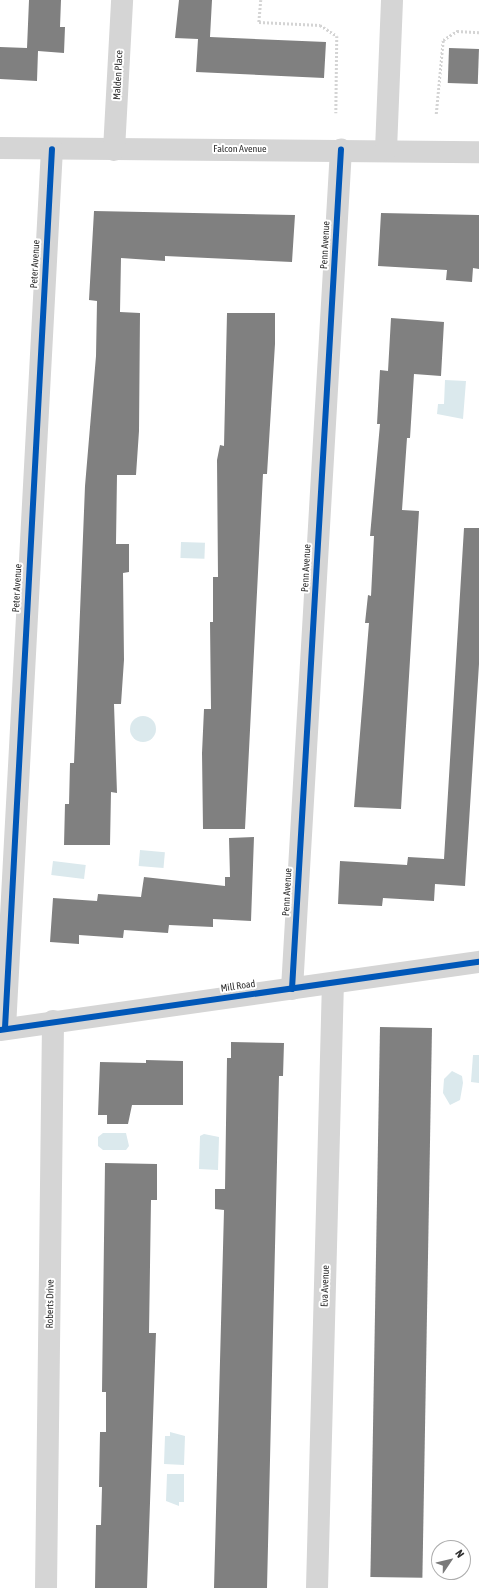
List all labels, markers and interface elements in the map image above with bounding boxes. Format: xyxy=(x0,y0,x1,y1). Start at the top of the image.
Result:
street label: Malden Place xyxy=(111,50,125,100)
street label: Falcon Avenue xyxy=(213,143,267,155)
street label: Penn Avenue xyxy=(318,221,332,269)
street label: Peter Avenue xyxy=(28,239,42,289)
street label: Penn Avenue xyxy=(299,544,313,592)
street label: Peter Avenue xyxy=(10,563,24,613)
street label: Penn Avenue xyxy=(280,868,294,916)
street label: Mill Road xyxy=(220,978,256,994)
street label: Eva Avenue xyxy=(318,1265,332,1307)
street label: Roberts Drive xyxy=(44,1279,56,1329)
north arrow xyxy=(431,1540,471,1580)
text: N xyxy=(453,1548,467,1560)

